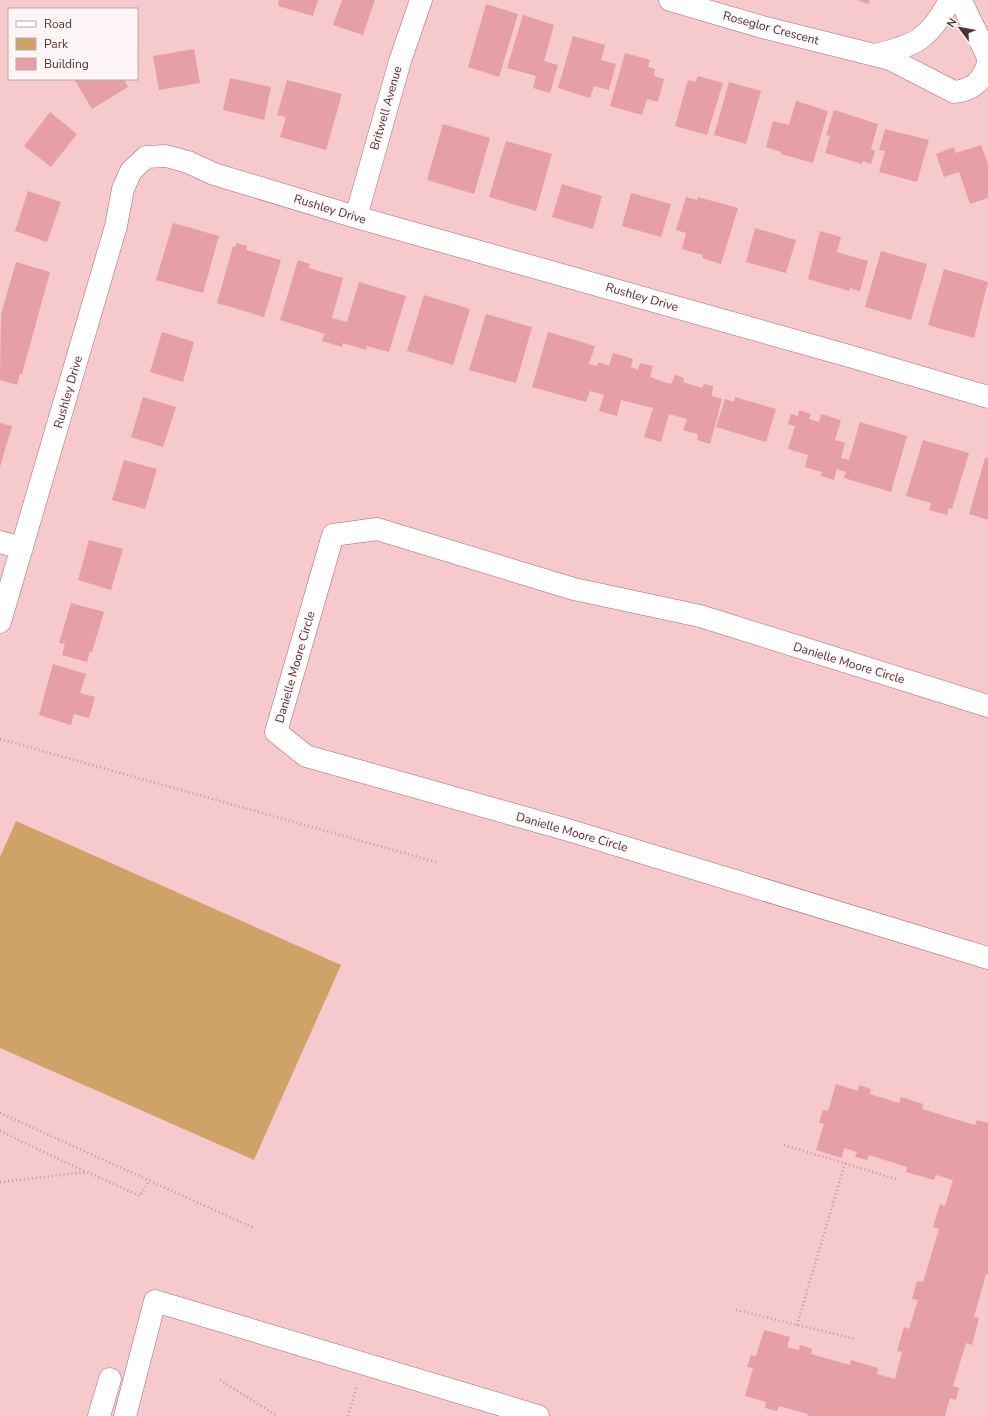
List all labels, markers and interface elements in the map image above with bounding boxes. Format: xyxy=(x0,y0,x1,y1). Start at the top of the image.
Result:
legend xyxy=(8,8,138,80)
street label: Roseglor Crescent xyxy=(721,8,821,49)
north arrow xyxy=(940,8,980,48)
text: N xyxy=(943,15,960,30)
text: Road xyxy=(44,16,72,32)
text: Park xyxy=(44,36,69,52)
text: Building xyxy=(44,56,89,72)
street label: Britwell Avenue xyxy=(366,64,406,152)
street label: Rushley Drive xyxy=(292,190,368,228)
street label: Rushley Drive xyxy=(604,279,680,315)
street label: Rushley Drive xyxy=(50,354,86,430)
street label: Danielle Moore Circle xyxy=(271,609,319,725)
street label: Danielle Moore Circle xyxy=(791,638,907,688)
street label: Danielle Moore Circle xyxy=(514,808,630,856)

